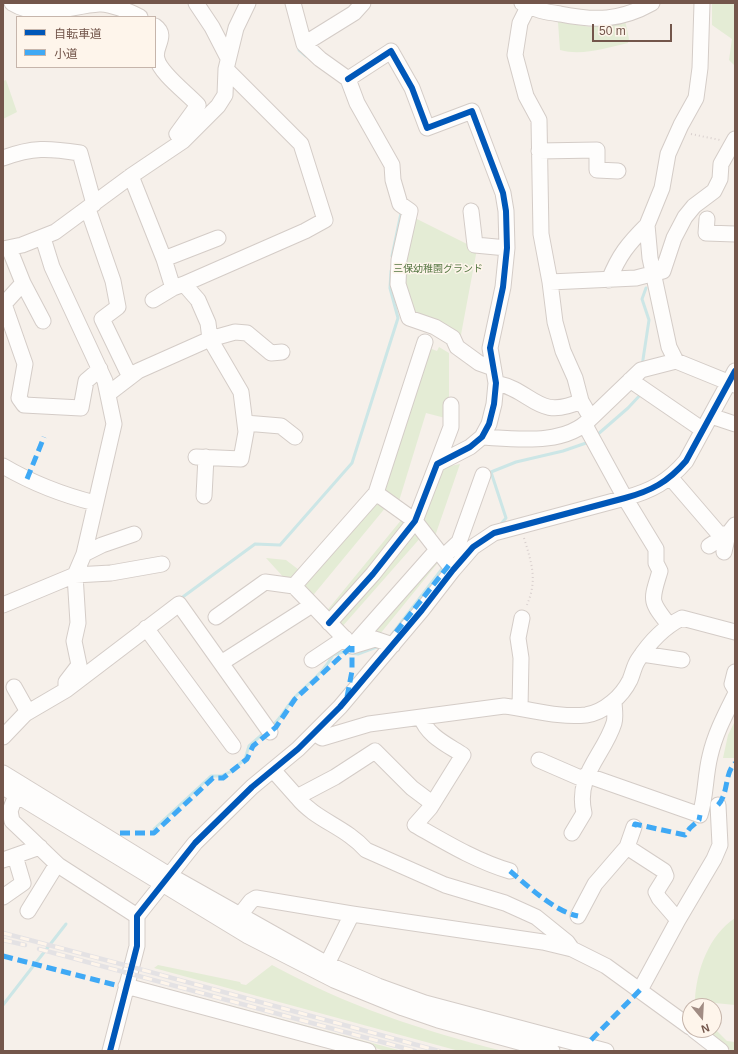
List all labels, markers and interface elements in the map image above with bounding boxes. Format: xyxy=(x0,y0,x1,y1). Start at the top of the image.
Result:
legend xyxy=(16,16,156,68)
scale bar xyxy=(594,16,674,42)
text: 50 m xyxy=(599,24,626,38)
text: 自転車道 xyxy=(54,27,102,41)
text: 小道 xyxy=(54,47,78,61)
park label: 三保幼稚園グランド xyxy=(393,263,483,275)
north arrow xyxy=(682,998,722,1038)
text: N xyxy=(700,1022,711,1035)

